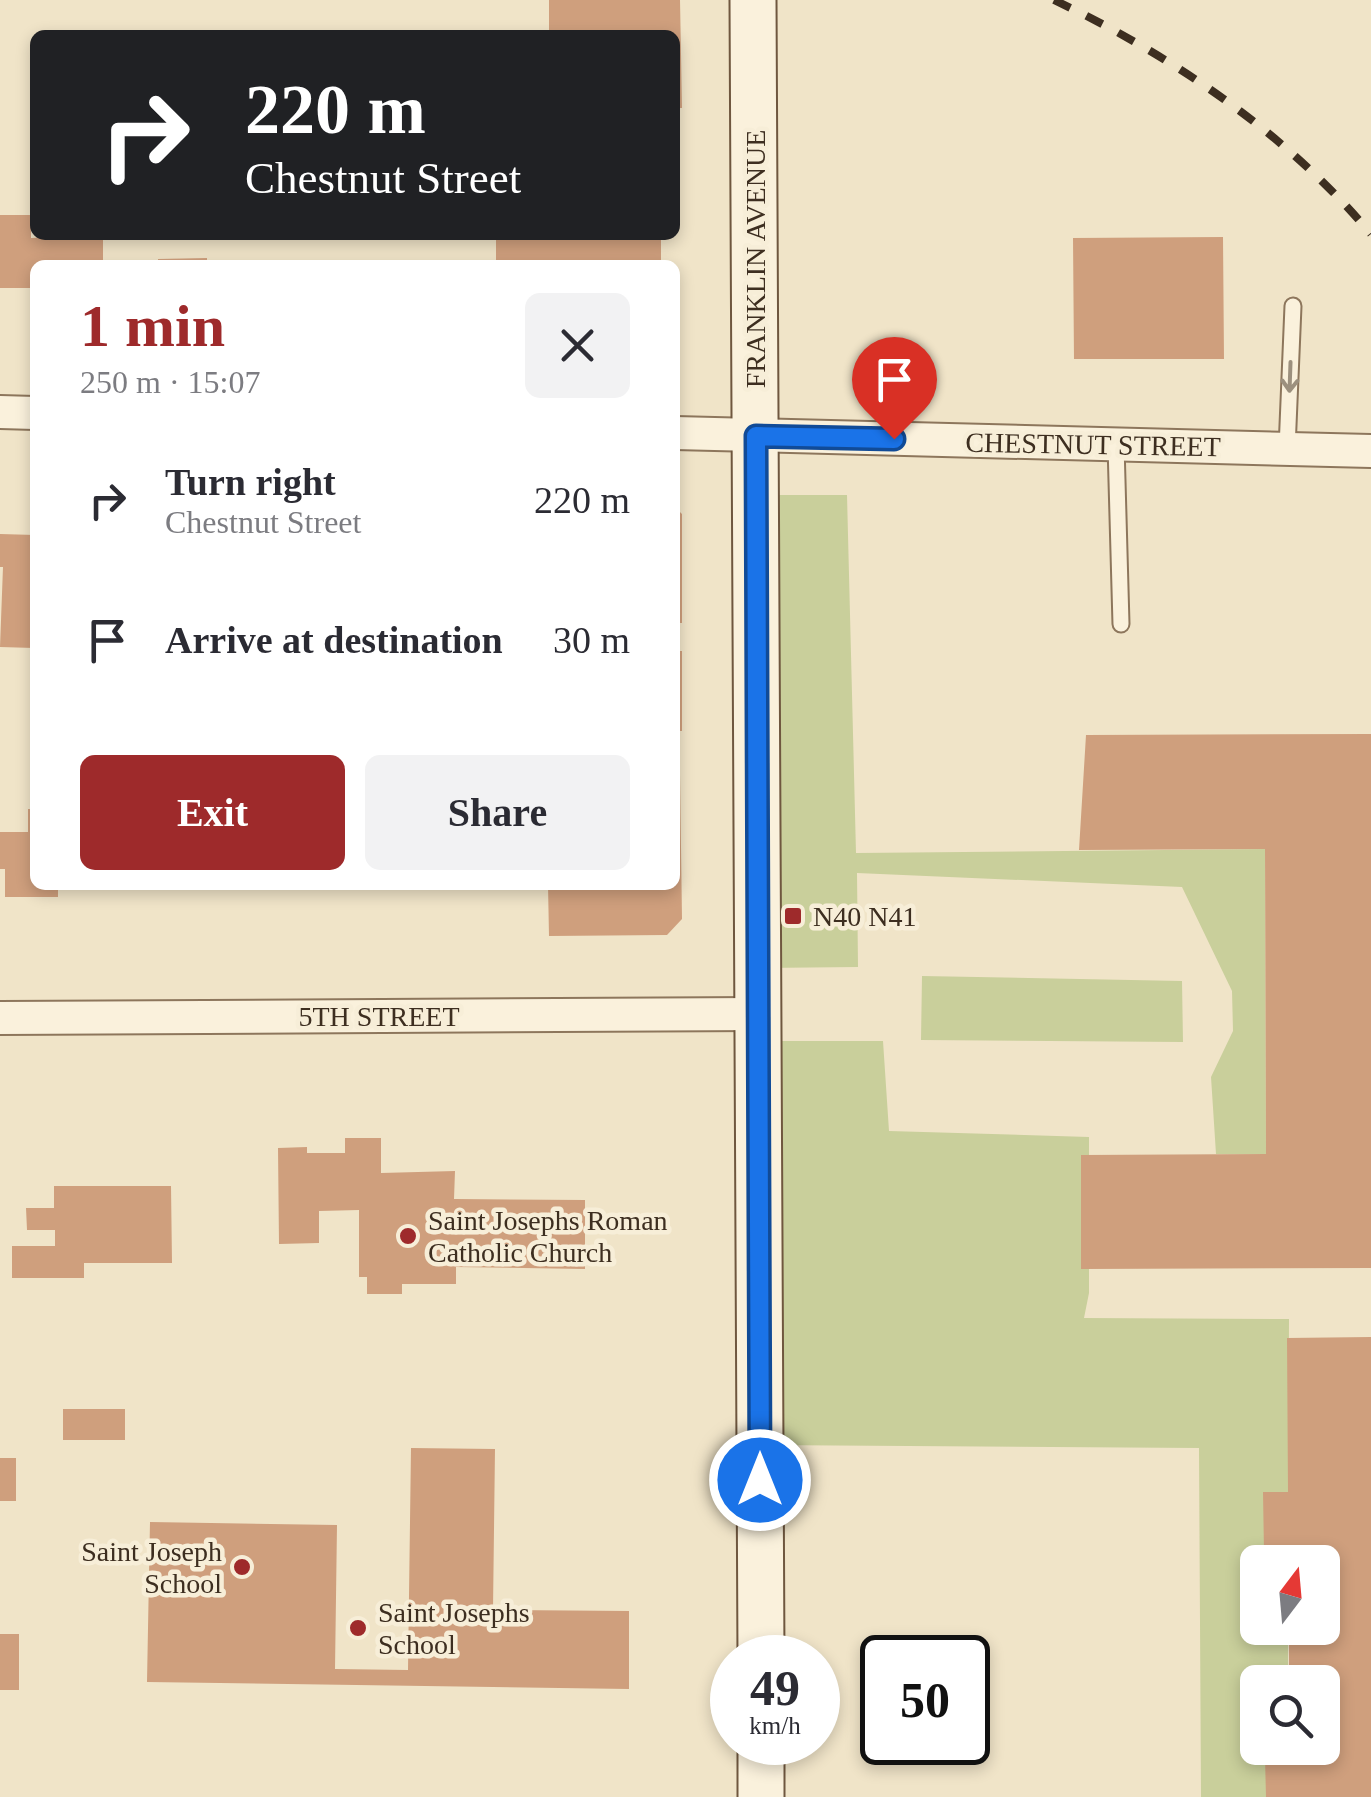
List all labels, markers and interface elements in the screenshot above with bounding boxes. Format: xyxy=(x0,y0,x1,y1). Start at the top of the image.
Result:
icon: right xyxy=(80,70,210,200)
text: 220 m xyxy=(245,71,426,148)
street label: FRANKLIN AVENUE xyxy=(740,130,771,388)
text: Chestnut Street xyxy=(245,153,521,203)
text: 1 min xyxy=(80,293,225,359)
button: close xyxy=(525,293,630,398)
pin xyxy=(852,337,937,440)
icon: arrive xyxy=(867,352,922,407)
one-way arrow xyxy=(1280,361,1299,393)
text: 250 m · 15:07 xyxy=(80,364,260,400)
street label: CHESTNUT STREET xyxy=(965,427,1221,462)
text: Turn right xyxy=(165,461,336,503)
icon: right xyxy=(80,473,135,528)
text: 220 m xyxy=(534,479,630,521)
text: Chestnut Street xyxy=(165,504,361,540)
icon: arrive xyxy=(80,613,135,668)
text: Arrive at destination xyxy=(165,619,503,661)
text: 30 m xyxy=(553,619,630,661)
button: Exit xyxy=(80,755,345,870)
button: Share xyxy=(365,755,630,870)
place label: N40 N41 xyxy=(813,901,916,932)
marker: N40 N41 xyxy=(782,905,804,927)
street label: 5TH STREET xyxy=(299,1001,460,1032)
place label: Saint Josephs Roman Catholic Church xyxy=(428,1205,668,1268)
marker: Saint Josephs Roman Catholic Church xyxy=(397,1225,419,1247)
position arrow xyxy=(708,1428,812,1532)
place label: Saint Joseph School xyxy=(81,1536,222,1599)
north arrow xyxy=(1240,1545,1340,1645)
map controls xyxy=(1240,1545,1340,1765)
marker: Saint Joseph School xyxy=(231,1556,253,1578)
place label: Saint Josephs School xyxy=(378,1597,530,1660)
marker: Saint Josephs School xyxy=(347,1617,369,1639)
speed limit sign: 50 xyxy=(860,1635,990,1765)
text: 49 xyxy=(750,1660,800,1716)
button: search xyxy=(1240,1665,1340,1765)
text: km/h xyxy=(749,1712,801,1739)

